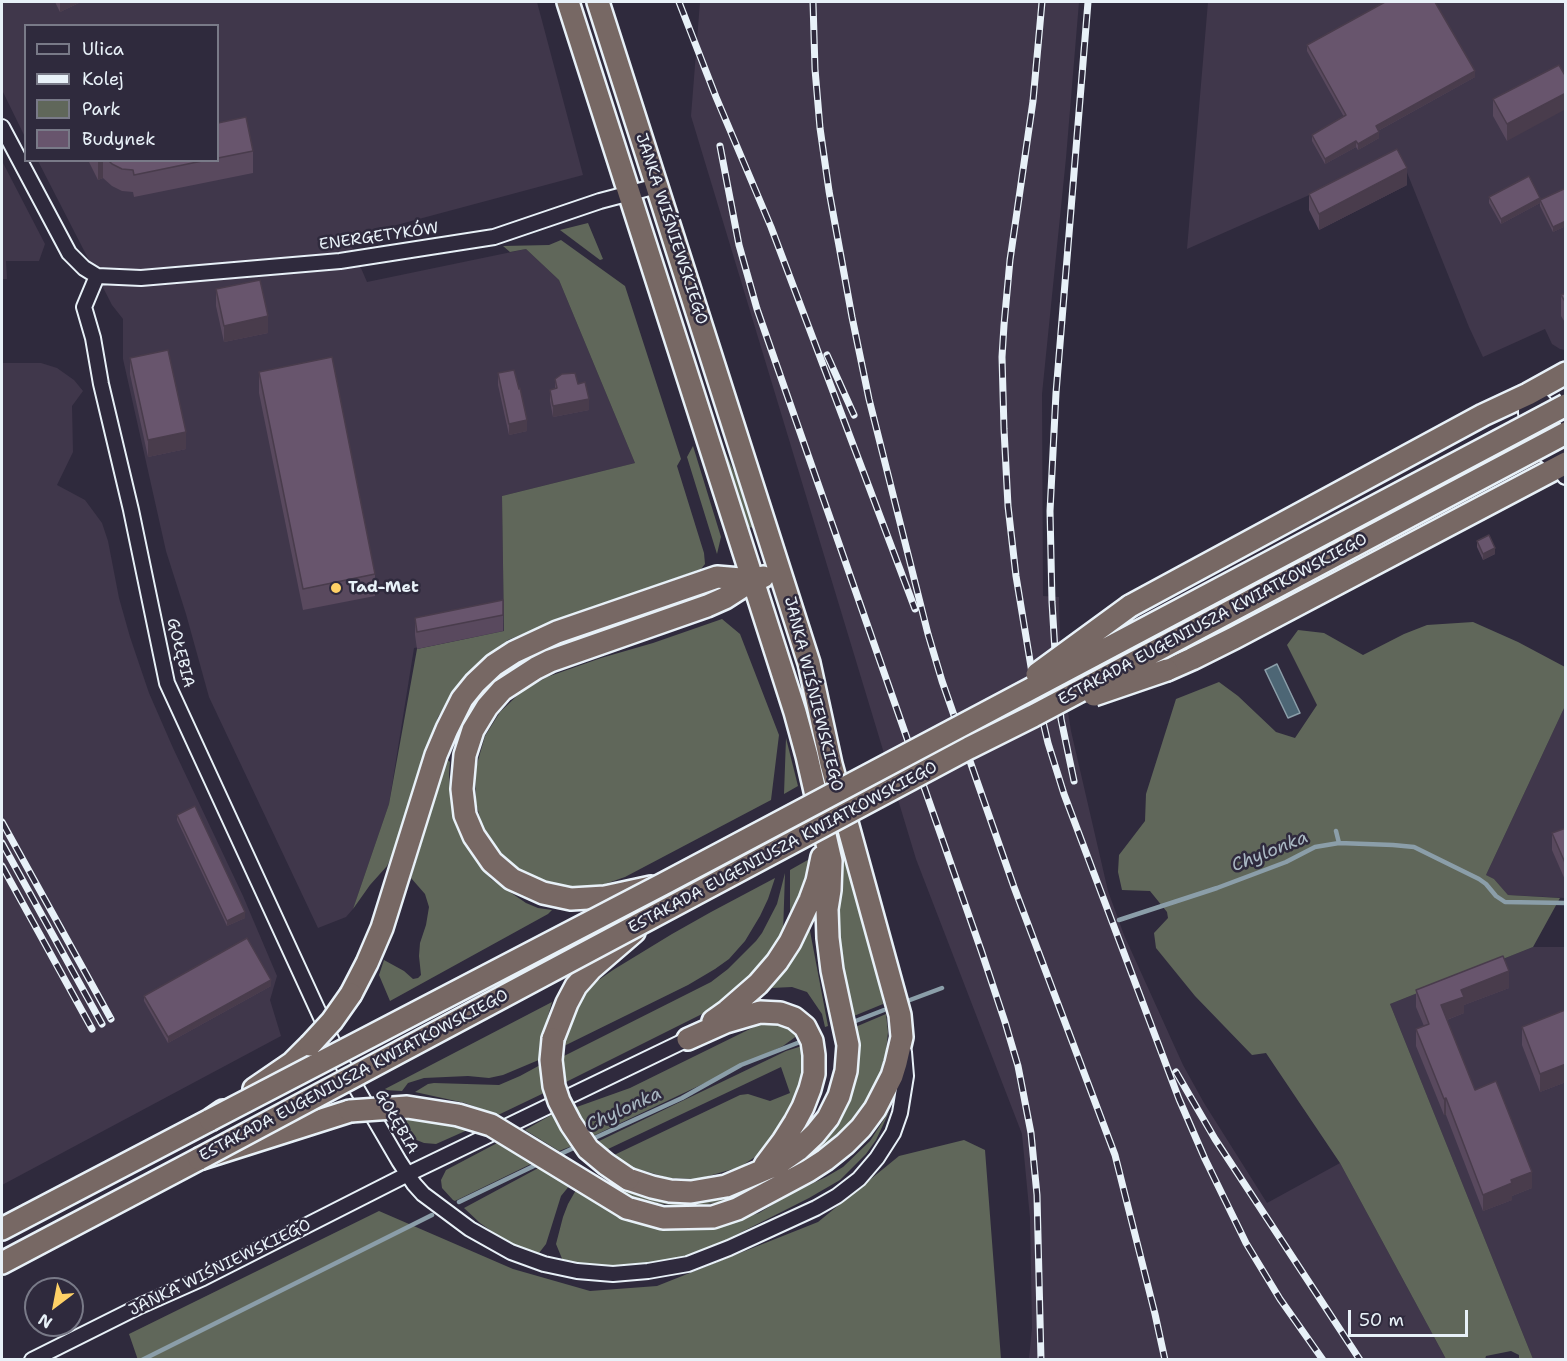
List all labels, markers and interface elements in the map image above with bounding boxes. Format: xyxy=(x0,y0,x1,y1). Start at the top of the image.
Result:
legend xyxy=(24,24,219,162)
text: Ulica xyxy=(82,37,124,61)
text: Kolej xyxy=(82,67,124,91)
text: Park xyxy=(82,97,121,121)
text: Budynek xyxy=(82,127,156,151)
street label: JANKA WIŚNIEWSKIEGO xyxy=(631,131,711,327)
street label: ENERGETYKÓW xyxy=(318,219,440,255)
street label: ESTAKADA EUGENIUSZA KWIATKOWSKIEGO xyxy=(1055,530,1371,710)
place label: Tad-Met xyxy=(348,578,419,598)
marker: Tad-Met xyxy=(329,581,343,595)
street label: JANKA WIŚNIEWSKIEGO xyxy=(779,595,847,793)
street label: GOŁĘBIA xyxy=(162,616,198,690)
street label: ESTAKADA EUGENIUSZA KWIATKOWSKIEGO xyxy=(625,758,941,938)
water label: Chylonka xyxy=(1229,827,1311,877)
street label: ESTAKADA EUGENIUSZA KWIATKOWSKIEGO xyxy=(196,986,512,1166)
water label: Chylonka xyxy=(583,1083,665,1137)
street label: GOŁĘBIA xyxy=(370,1086,422,1158)
street label: JANKA WIŚNIEWSKIEGO xyxy=(126,1216,314,1320)
north arrow xyxy=(24,1277,84,1337)
scale bar xyxy=(1351,1298,1471,1336)
text: 50 m xyxy=(1359,1308,1404,1332)
text: N xyxy=(34,1309,56,1333)

